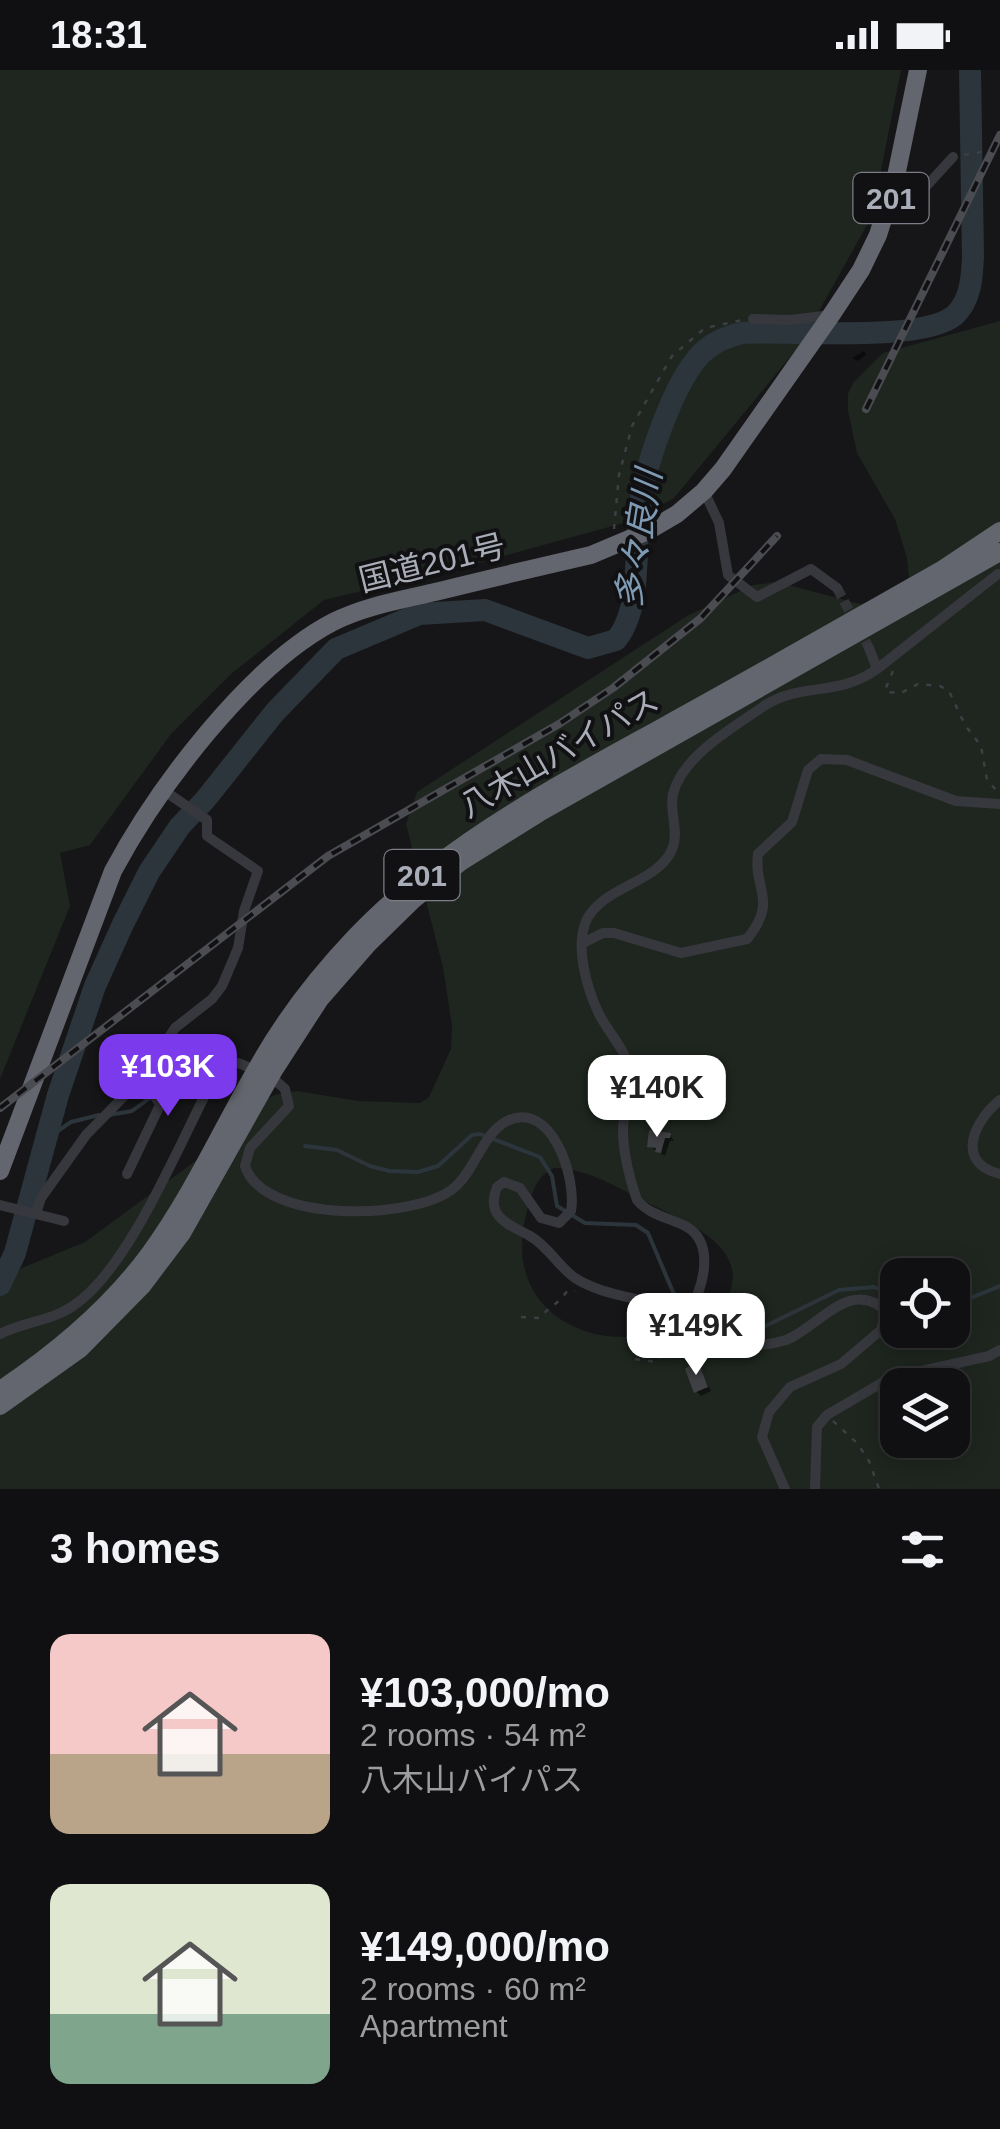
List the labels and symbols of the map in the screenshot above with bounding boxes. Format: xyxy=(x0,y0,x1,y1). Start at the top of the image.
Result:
road number: 201 xyxy=(854,173,928,223)
water label: 多々良川 xyxy=(608,463,669,611)
street label: 国道201号 xyxy=(355,527,509,599)
street label: 八木山バイパス xyxy=(453,682,665,824)
road number: 201 xyxy=(384,850,460,900)
pin: ¥103K xyxy=(98,1034,238,1119)
pin: ¥140K xyxy=(587,1055,727,1140)
pin: ¥149K xyxy=(626,1293,766,1378)

